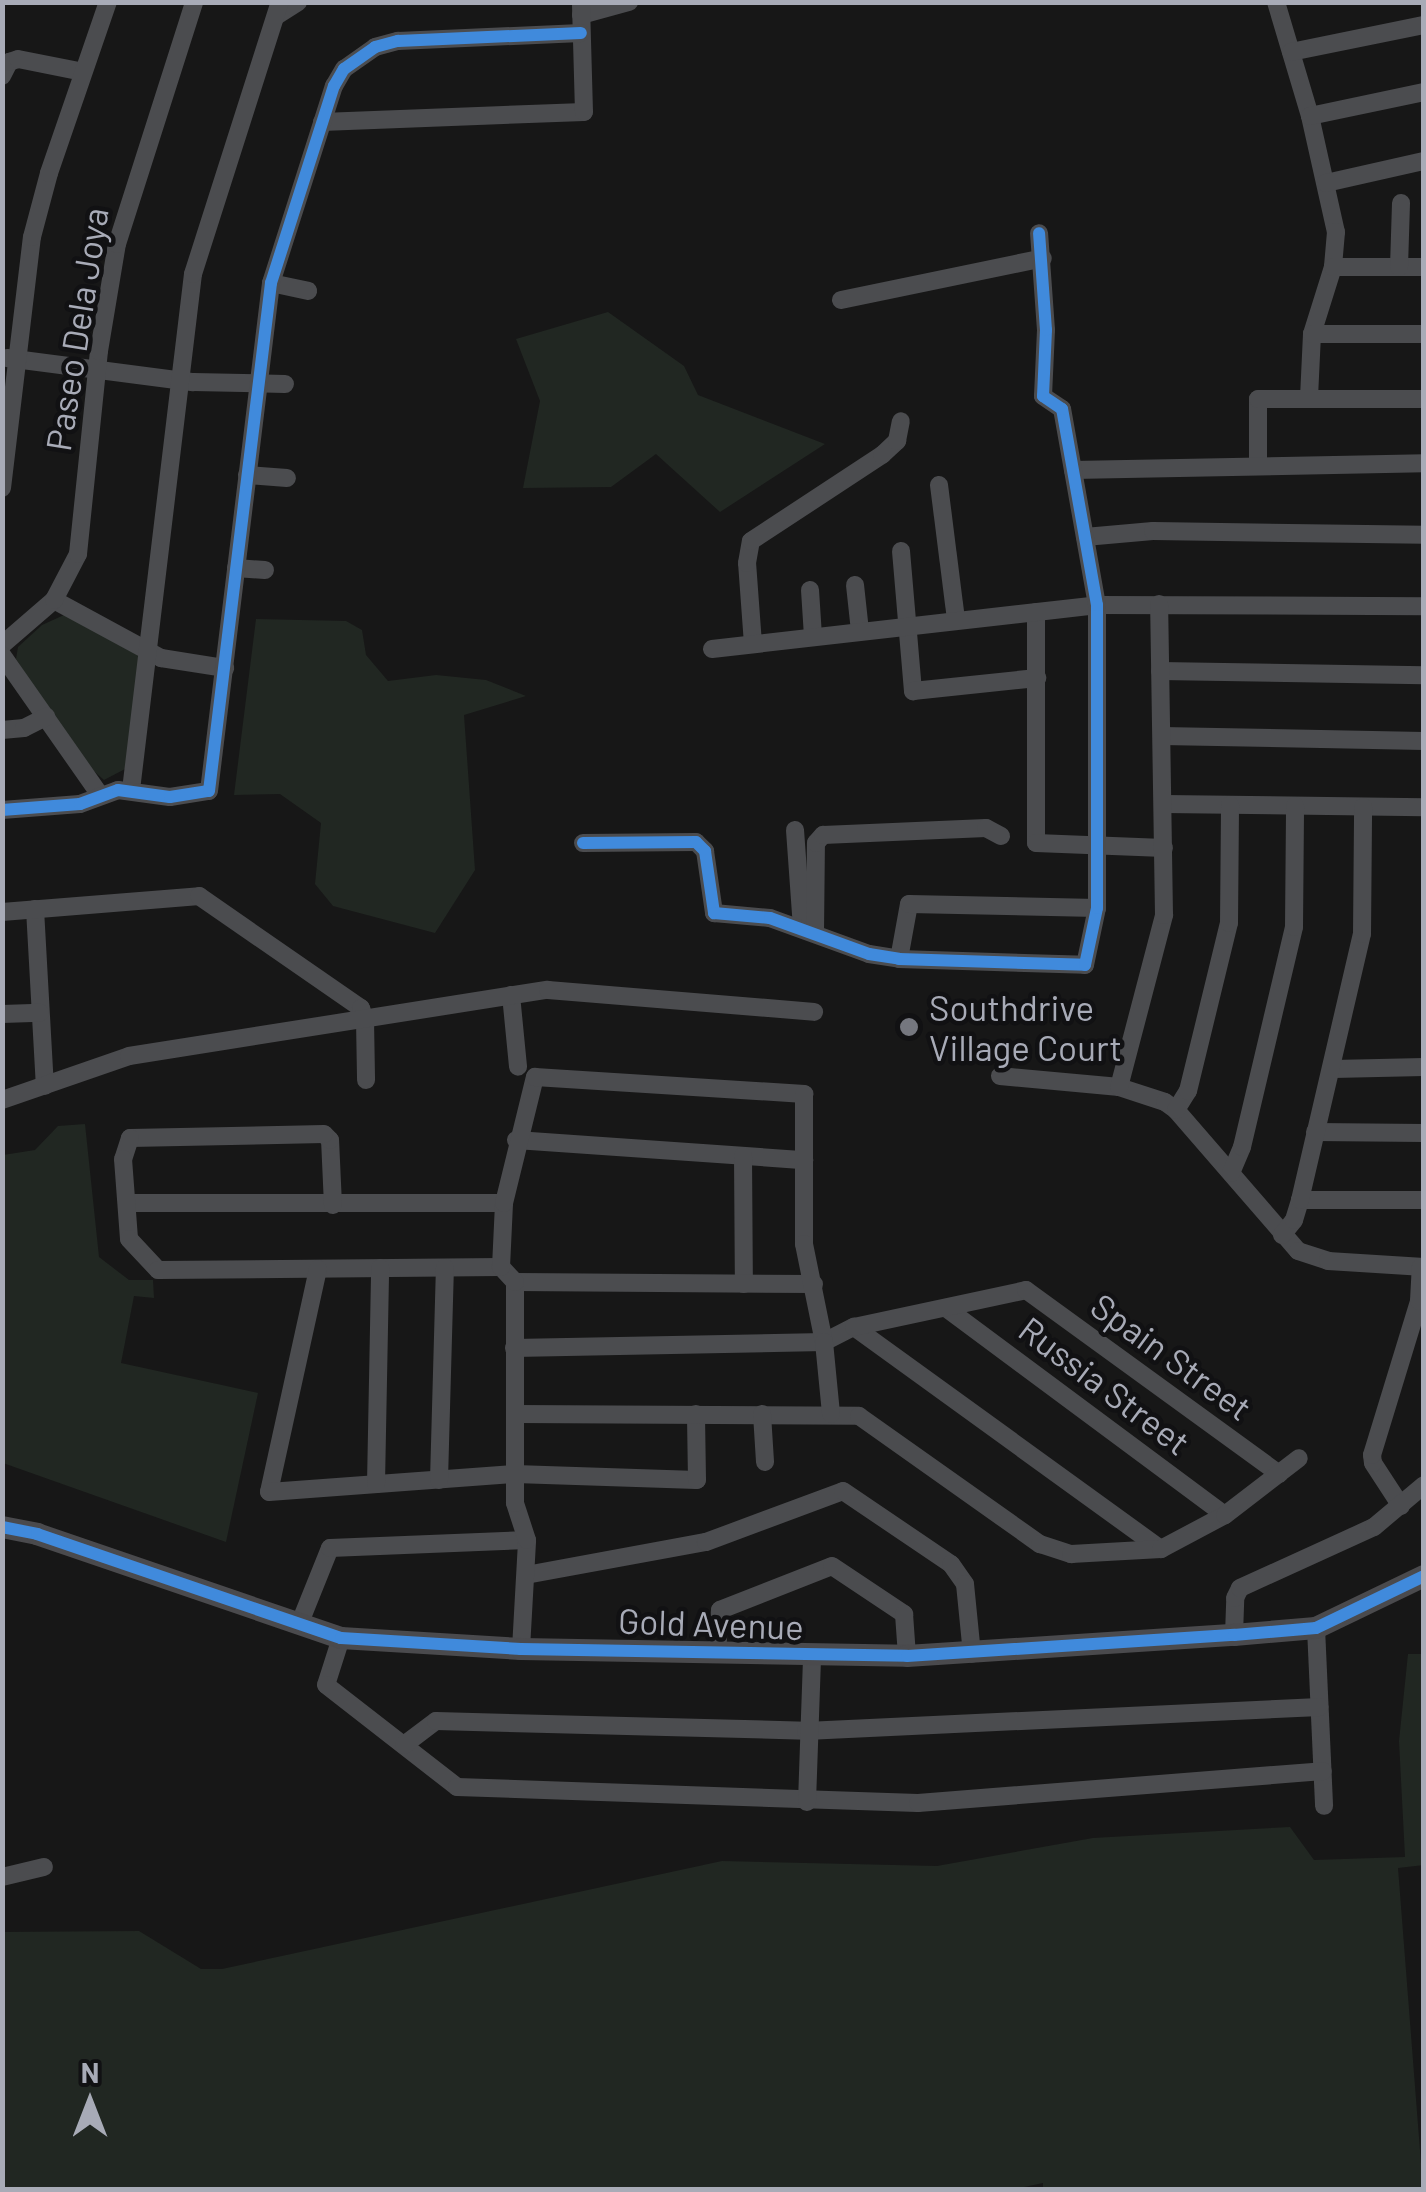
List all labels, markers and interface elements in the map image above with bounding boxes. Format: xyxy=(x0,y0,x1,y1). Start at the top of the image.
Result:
street label: Paseo Dela Joya xyxy=(36,204,116,454)
place label: Southdrive Village Court xyxy=(929,986,1122,1068)
marker: Southdrive Village Court xyxy=(898,1016,920,1038)
street label: Spain Street xyxy=(1084,1284,1260,1428)
street label: Russia Street xyxy=(1011,1307,1199,1463)
street label: Gold Avenue xyxy=(617,1599,805,1647)
north arrow xyxy=(40,2052,140,2152)
text: N xyxy=(81,2055,99,2089)

